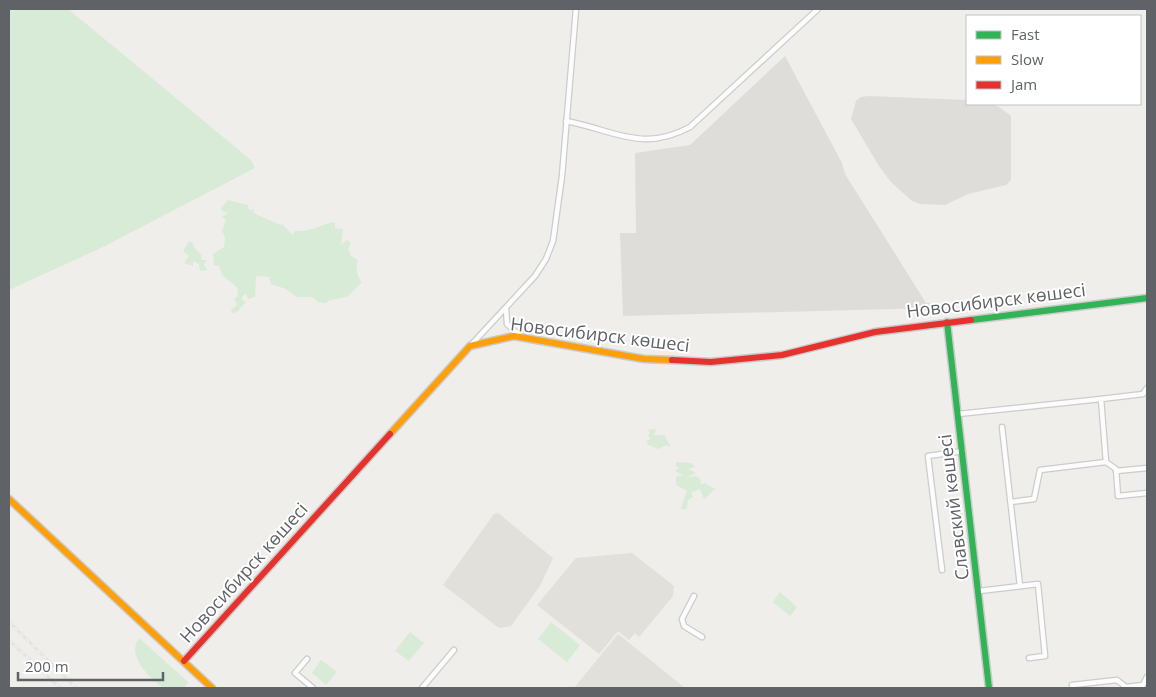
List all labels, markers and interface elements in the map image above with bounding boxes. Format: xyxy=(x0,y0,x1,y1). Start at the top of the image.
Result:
legend xyxy=(966,15,1141,105)
text: Fast xyxy=(1011,24,1040,44)
text: Slow xyxy=(1011,49,1044,69)
text: Jam xyxy=(1009,74,1037,94)
street label: Новосибирск көшесі xyxy=(905,277,1087,323)
street label: Новосибирск көшесі xyxy=(509,311,691,357)
street label: Славский көшесі xyxy=(932,433,974,581)
street label: Новосибирск көшесі xyxy=(174,497,313,647)
scale bar xyxy=(18,650,162,682)
text: 200 m xyxy=(25,656,69,676)

